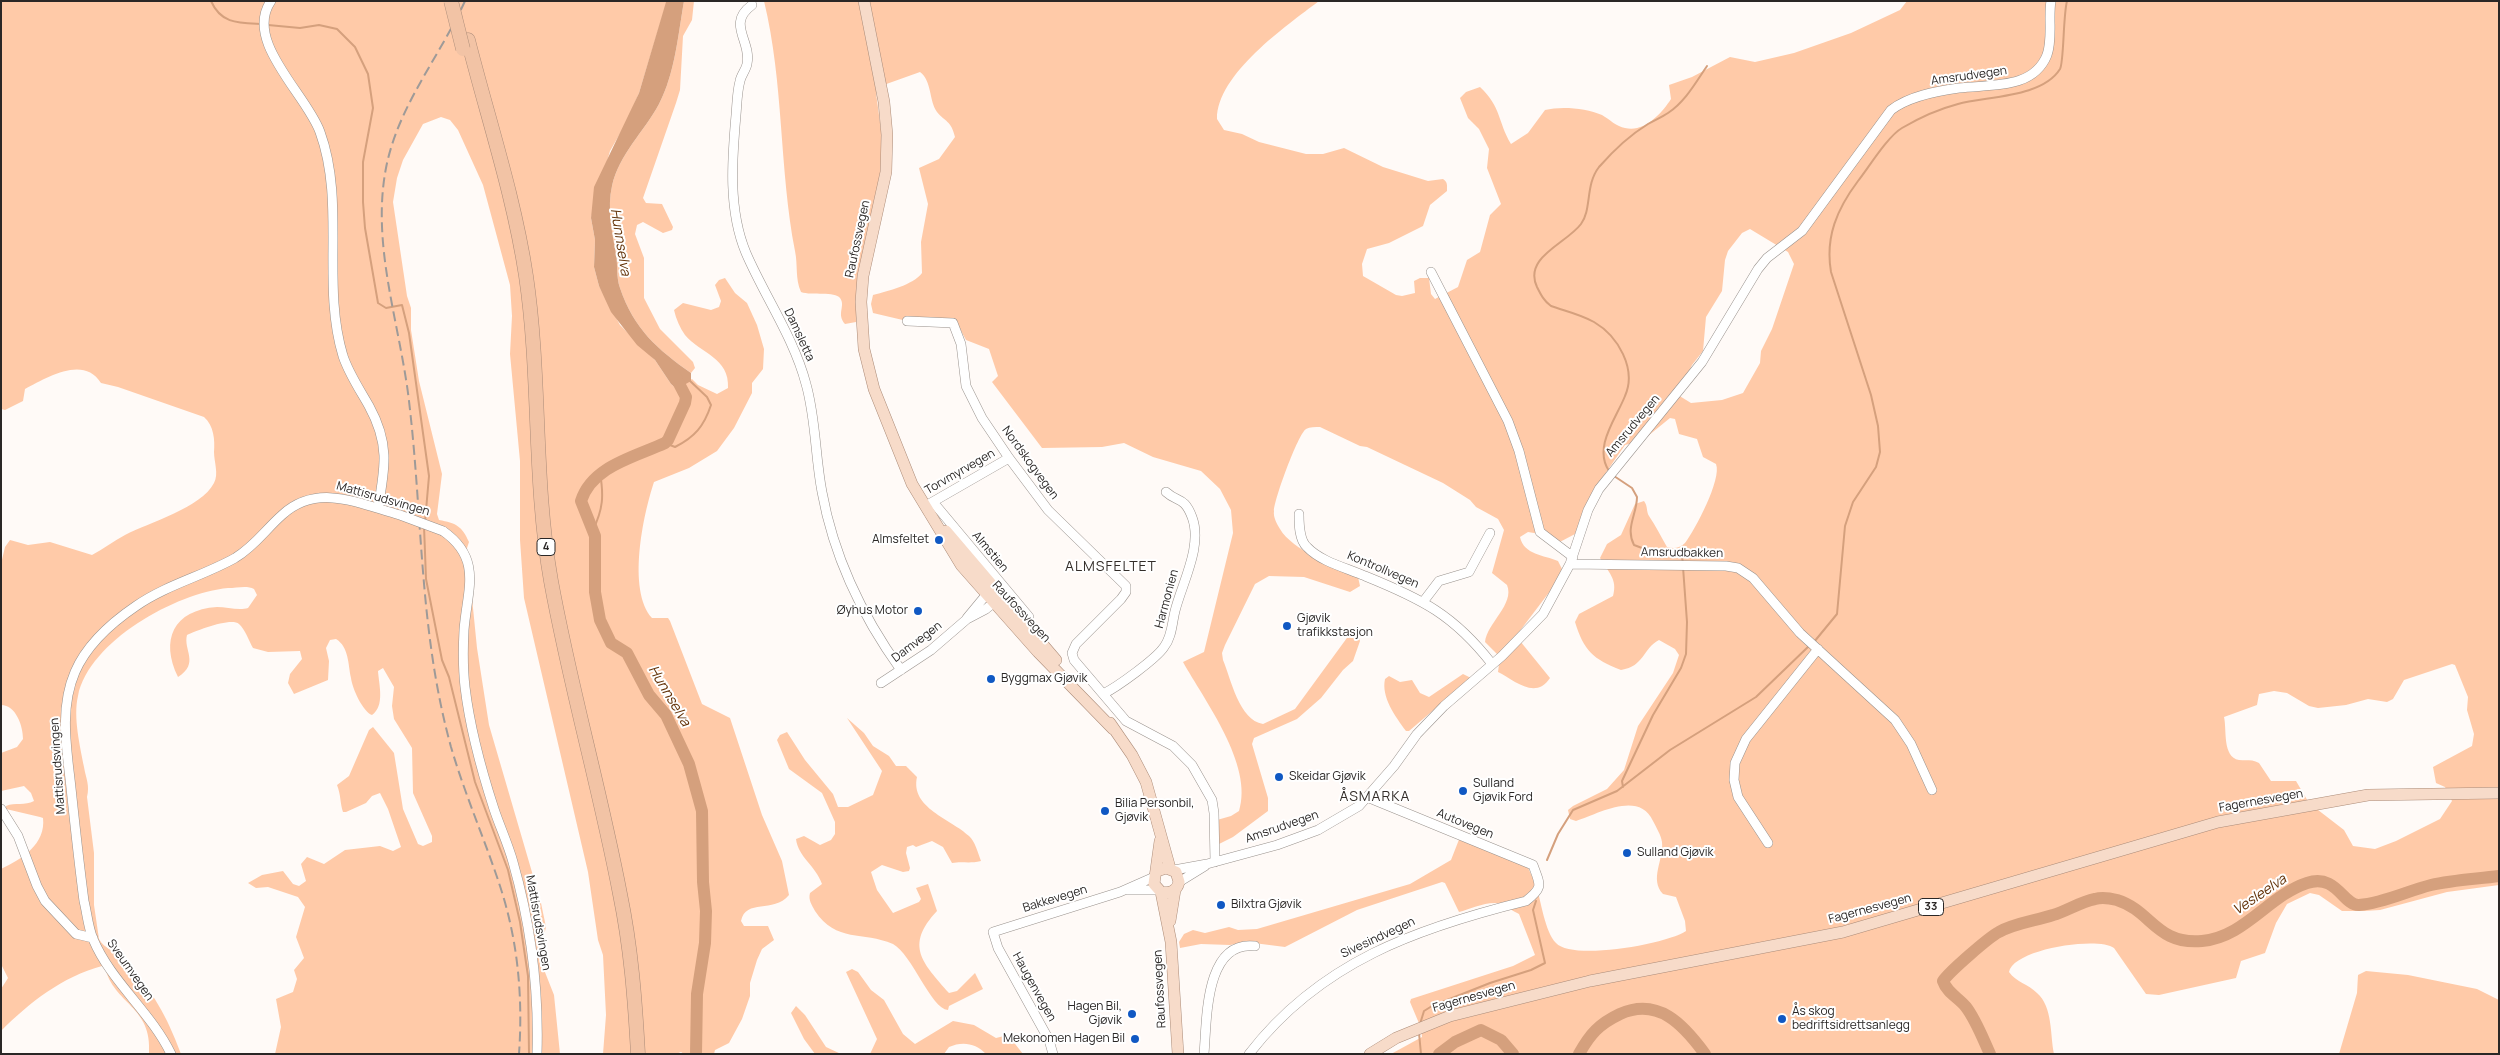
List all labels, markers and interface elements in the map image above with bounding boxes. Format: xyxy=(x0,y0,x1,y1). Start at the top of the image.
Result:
street label: Amsrudvegen xyxy=(1930,64,2008,88)
street label: Raufossvegen xyxy=(843,199,873,279)
water label: Hunnselva xyxy=(606,207,634,277)
street label: Damsletta xyxy=(781,306,817,364)
street label: Amsrudvegen xyxy=(1603,392,1663,460)
street label: Nordskogvegen xyxy=(999,424,1061,502)
street label: Torvmyrvegen xyxy=(923,446,997,498)
street label: Mattisrudsvingen xyxy=(335,479,431,519)
street label: Almstien xyxy=(969,529,1011,575)
place label: Almsfeltet xyxy=(872,533,929,547)
marker: Almsfeltet xyxy=(933,534,945,546)
road number: 4 xyxy=(537,538,555,556)
street label: Amsrudbakken xyxy=(1641,545,1723,561)
street label: Kontrollvegen xyxy=(1345,548,1421,592)
district label: ALMSFELTET xyxy=(1064,559,1158,575)
street label: Harmonien xyxy=(1152,568,1182,630)
street label: Raufossvegen xyxy=(989,578,1053,646)
place label: Øyhus Motor xyxy=(837,604,908,618)
marker: Øyhus Motor xyxy=(912,605,924,617)
place label: Gjøvik trafikkstasjon xyxy=(1297,612,1373,640)
street label: Damvegen xyxy=(889,619,945,665)
marker: Gjøvik trafikkstasjon xyxy=(1281,620,1293,632)
water label: Hunnselva xyxy=(644,663,694,729)
place label: Byggmax Gjøvik xyxy=(1001,672,1087,686)
marker: Byggmax Gjøvik xyxy=(985,673,997,685)
street label: Mattisrudsvingen xyxy=(47,717,69,815)
place label: Skeidar Gjøvik xyxy=(1289,770,1366,784)
marker: Skeidar Gjøvik xyxy=(1273,771,1285,783)
place label: Sulland Gjøvik Ford xyxy=(1473,777,1533,805)
marker: Sulland Gjøvik Ford xyxy=(1457,785,1469,797)
street label: Fagernesvegen xyxy=(2218,787,2304,815)
district label: ÅSMARKA xyxy=(1339,789,1411,805)
place label: Bilia Personbil, Gjøvik xyxy=(1115,797,1195,825)
marker: Bilia Personbil, Gjøvik xyxy=(1099,805,1111,817)
street label: Autovegen xyxy=(1434,806,1496,842)
street label: Amsrudvegen xyxy=(1243,808,1321,846)
place label: Sulland Gjøvik xyxy=(1637,846,1714,860)
marker: Sulland Gjøvik xyxy=(1621,847,1633,859)
water label: Vesleelva xyxy=(2230,871,2290,919)
street label: Mattisrudsvingen xyxy=(523,874,553,972)
street label: Bakkevegen xyxy=(1021,882,1089,916)
street label: Fagernesvegen xyxy=(1827,891,1913,927)
place label: Bilxtra Gjøvik xyxy=(1231,898,1301,912)
marker: Bilxtra Gjøvik xyxy=(1215,899,1227,911)
road number: 33 xyxy=(1918,899,1944,916)
street label: Sivesindvegen xyxy=(1339,915,1417,961)
street label: Sveumvegen xyxy=(104,937,156,1003)
street label: Raufossvegen xyxy=(1151,949,1169,1029)
street label: Haugenvegen xyxy=(1009,950,1059,1024)
street label: Fagernesvegen xyxy=(1431,978,1517,1016)
place label: Hagen Bil, Gjøvik xyxy=(1068,1000,1122,1028)
place label: Ås skog bedriftsidrettsanlegg xyxy=(1792,1005,1910,1033)
marker: Hagen Bil, Gjøvik xyxy=(1126,1008,1138,1020)
marker: Ås skog bedriftsidrettsanlegg xyxy=(1776,1013,1788,1025)
place label: Mekonomen Hagen Bil xyxy=(1003,1032,1125,1046)
marker: Mekonomen Hagen Bil xyxy=(1129,1033,1141,1045)

